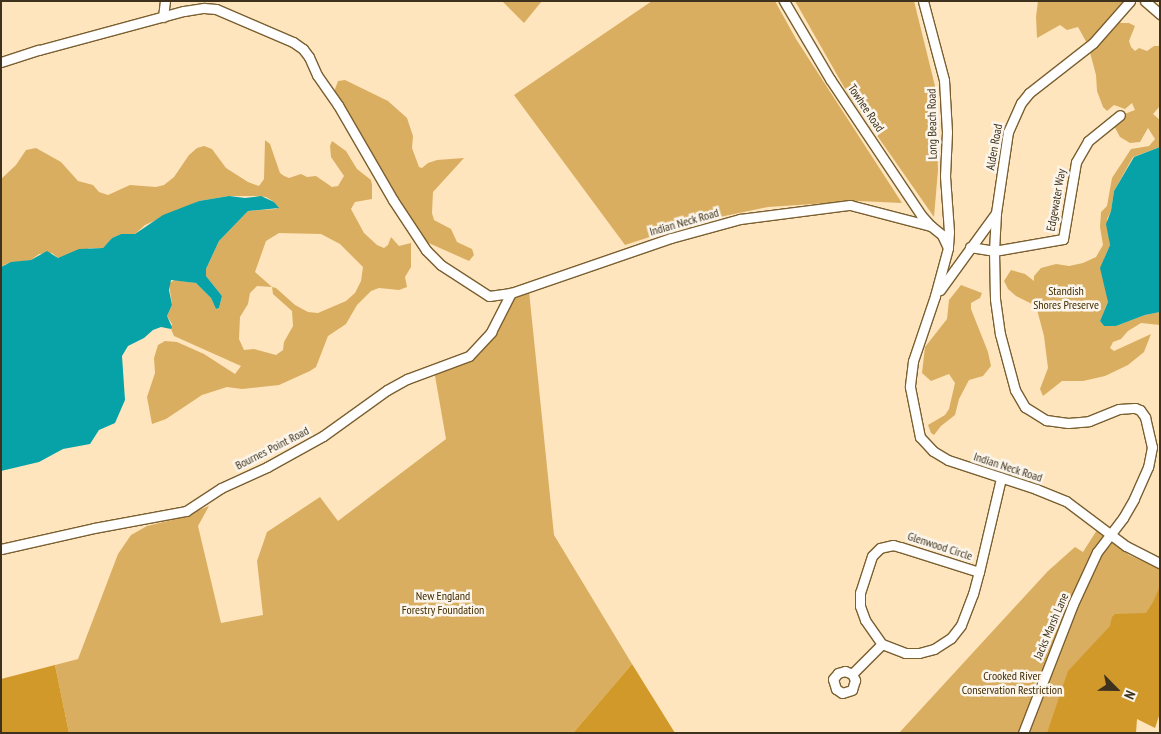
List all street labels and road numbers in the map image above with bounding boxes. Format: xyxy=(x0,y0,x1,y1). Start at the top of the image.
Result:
street label: Towhee Road xyxy=(845,81,887,135)
street label: Long Beach Road xyxy=(924,89,940,159)
street label: Alden Road xyxy=(983,123,1005,171)
street label: Edgewater Way xyxy=(1043,168,1069,232)
street label: Indian Neck Road xyxy=(648,205,720,239)
street label: Bournes Point Road xyxy=(233,423,311,473)
street label: Indian Neck Road xyxy=(972,449,1044,485)
street label: Glenwood Circle xyxy=(906,529,974,563)
street label: Jacks Marsh Lane xyxy=(1031,591,1071,661)

